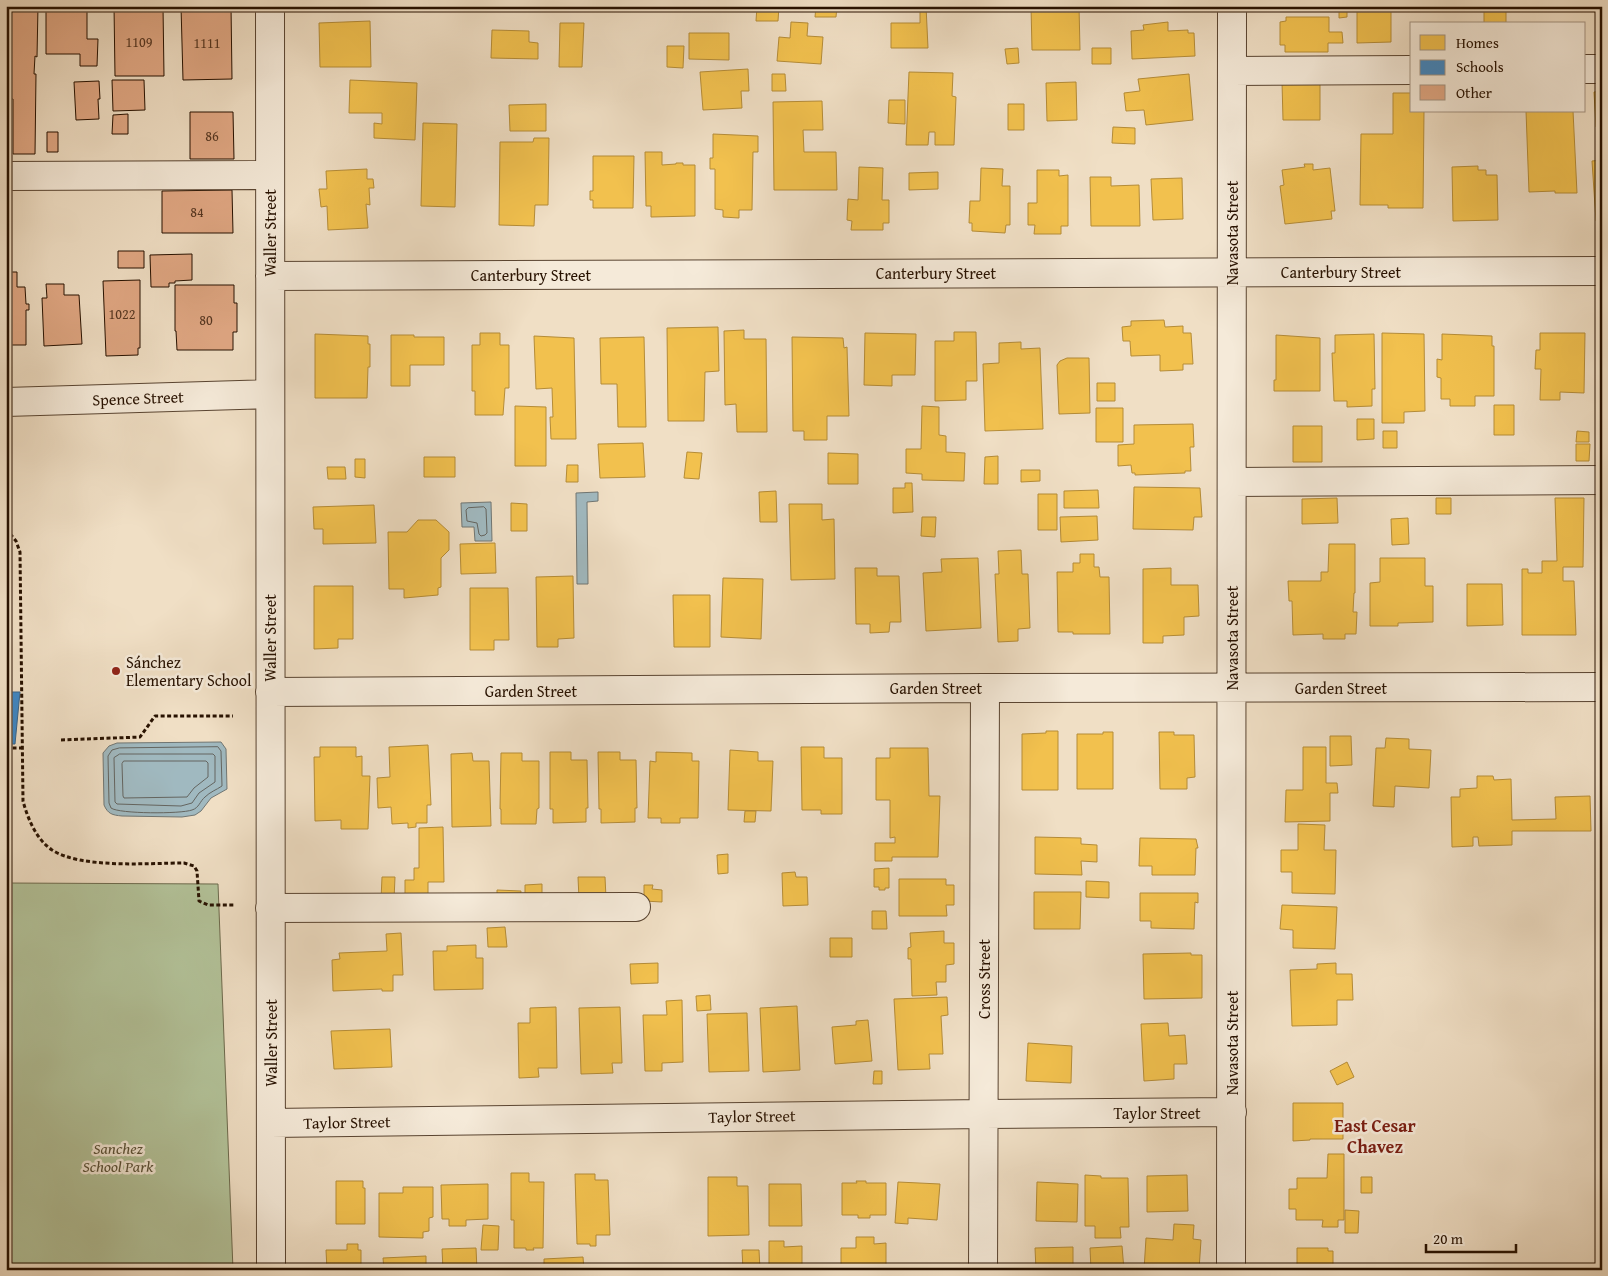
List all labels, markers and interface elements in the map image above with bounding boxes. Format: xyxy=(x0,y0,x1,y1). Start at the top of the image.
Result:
legend xyxy=(1410,22,1586,112)
house number: 1109 xyxy=(126,32,153,52)
text: Homes xyxy=(1456,32,1499,53)
house number: 1111 xyxy=(194,33,220,53)
text: Schools xyxy=(1456,56,1504,77)
text: Other xyxy=(1456,82,1492,103)
house number: 86 xyxy=(205,126,219,146)
street label: Navasota Street xyxy=(1220,180,1244,285)
street label: Waller Street xyxy=(258,189,282,277)
house number: 84 xyxy=(190,202,204,222)
street label: Canterbury Street xyxy=(1281,260,1402,284)
street label: Canterbury Street xyxy=(876,261,997,285)
street label: Canterbury Street xyxy=(471,263,592,287)
house number: 1022 xyxy=(109,304,135,324)
house number: 80 xyxy=(199,310,213,330)
street label: Spence Street xyxy=(92,384,185,412)
street label: Navasota Street xyxy=(1220,585,1244,690)
street label: Waller Street xyxy=(258,594,282,682)
place label: Sánchez Elementary School xyxy=(126,650,252,692)
marker: Sánchez Elementary School xyxy=(110,665,122,677)
street label: Garden Street xyxy=(890,676,983,700)
street label: Garden Street xyxy=(1295,676,1388,700)
street label: Garden Street xyxy=(485,679,578,703)
street label: Cross Street xyxy=(972,939,996,1019)
street label: Navasota Street xyxy=(1220,990,1244,1095)
street label: Waller Street xyxy=(259,999,283,1087)
street label: Taylor Street xyxy=(1113,1101,1201,1125)
street label: Taylor Street xyxy=(708,1103,796,1129)
street label: Taylor Street xyxy=(303,1109,391,1135)
district label: East Cesar Chavez xyxy=(1334,1112,1417,1160)
park label: Sanchez School Park xyxy=(83,1136,154,1178)
scale bar xyxy=(1426,1221,1516,1253)
text: 20 m xyxy=(1433,1228,1464,1249)

